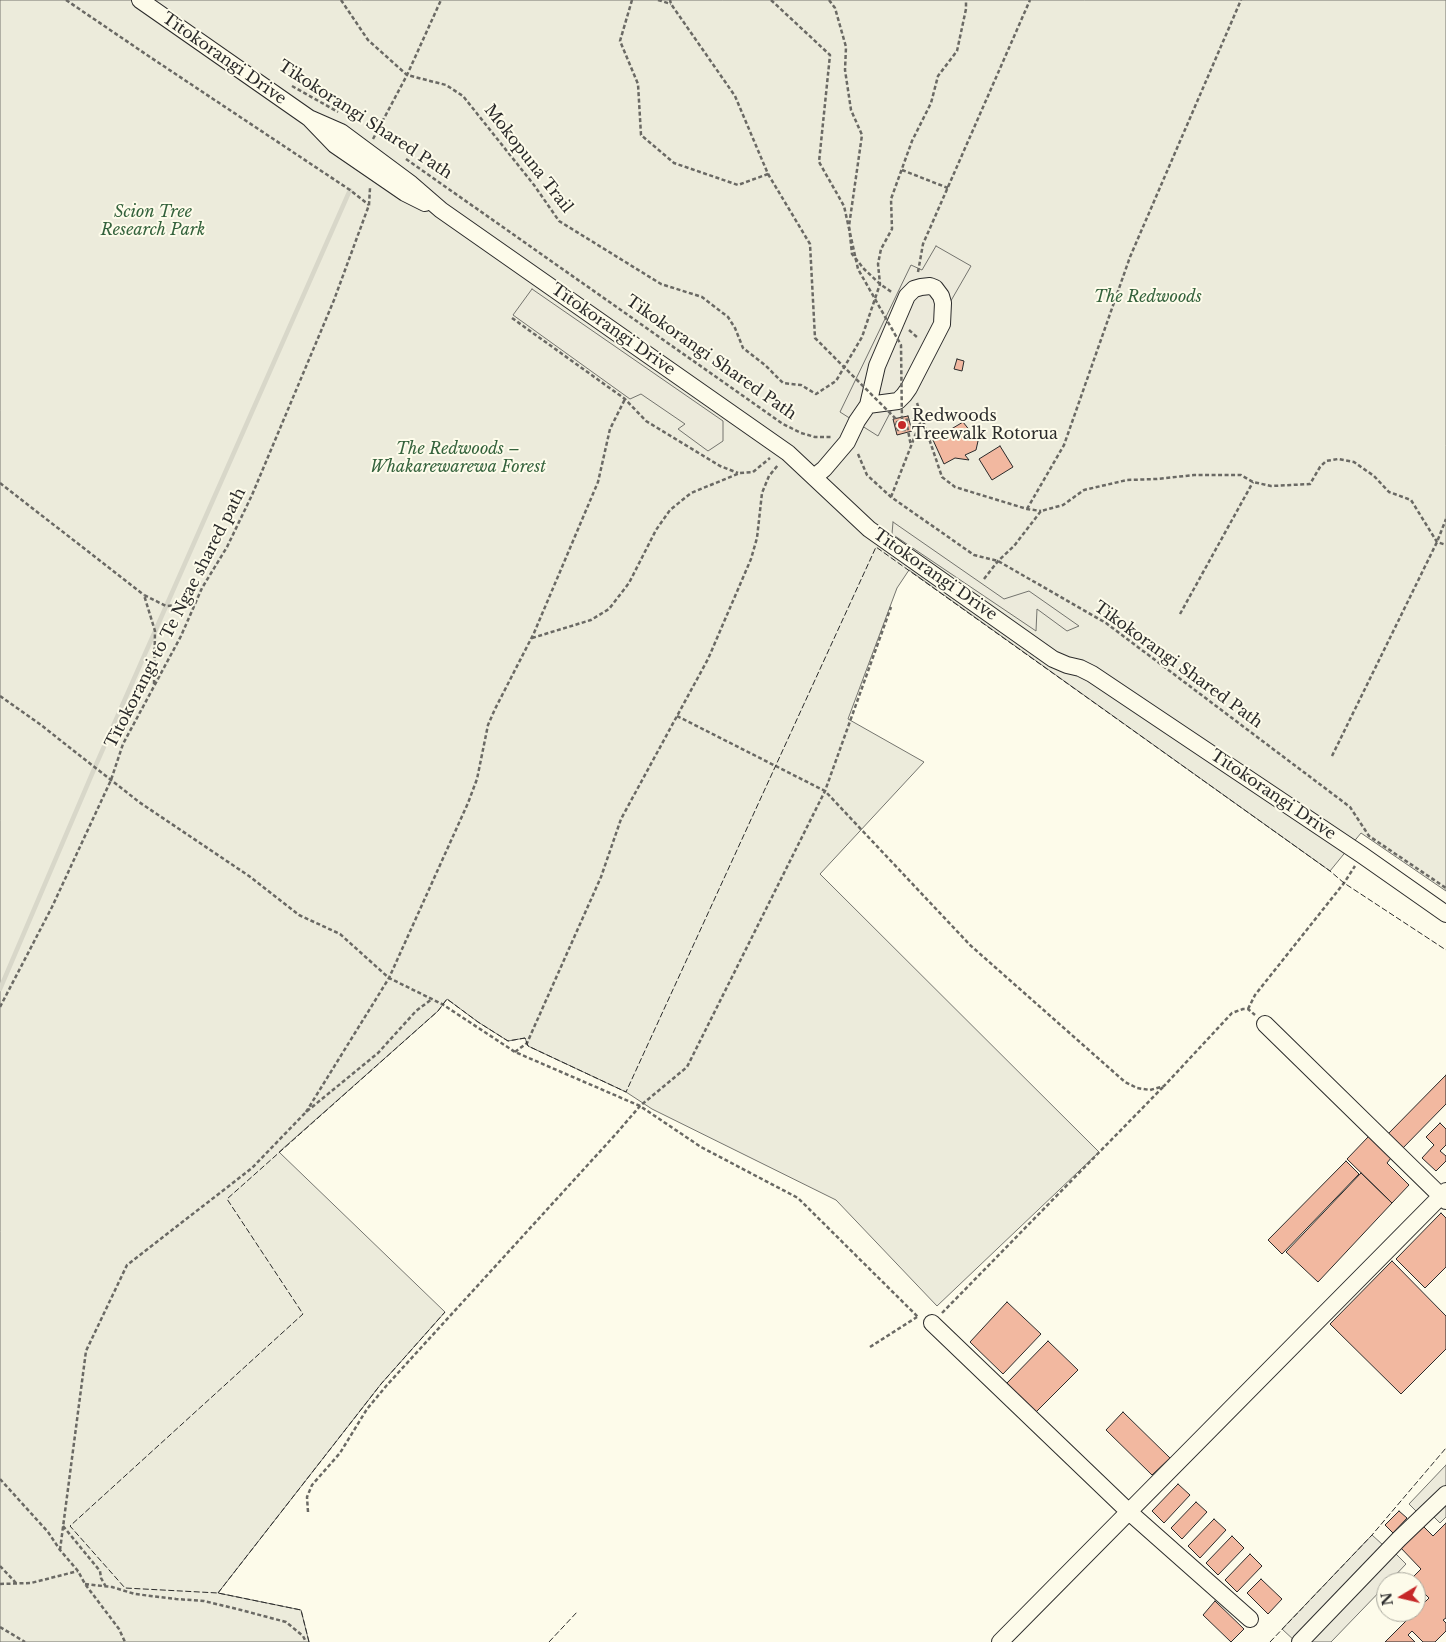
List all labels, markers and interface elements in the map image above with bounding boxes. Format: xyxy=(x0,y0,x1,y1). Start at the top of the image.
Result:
street label: Tītokorangi Drive xyxy=(158,9,290,109)
street label: Tikokorangi Shared Path xyxy=(274,57,456,183)
street label: Mokopuna Trail xyxy=(480,101,576,217)
park label: Scion Tree Research Park xyxy=(101,202,205,240)
street label: Tītokorangi Drive xyxy=(547,280,679,380)
park label: The Redwoods xyxy=(1094,287,1202,307)
street label: Tikokorangi Shared Path xyxy=(622,292,800,424)
place label: Redwoods Treewalk Rotorua xyxy=(912,406,1058,444)
marker: Redwoods Treewalk Rotorua xyxy=(896,419,908,431)
park label: The Redwoods – Whakarewarewa Forest xyxy=(370,439,546,477)
street label: Tītokorangi to Te Ngae shared path xyxy=(102,485,250,751)
street label: Tītokorangi Drive xyxy=(869,525,1001,625)
street label: Tikokorangi Shared Path xyxy=(1090,597,1266,733)
street label: Tītokorangi Drive xyxy=(1207,746,1339,844)
north arrow xyxy=(1376,1572,1426,1622)
text: N xyxy=(1377,1591,1397,1607)

